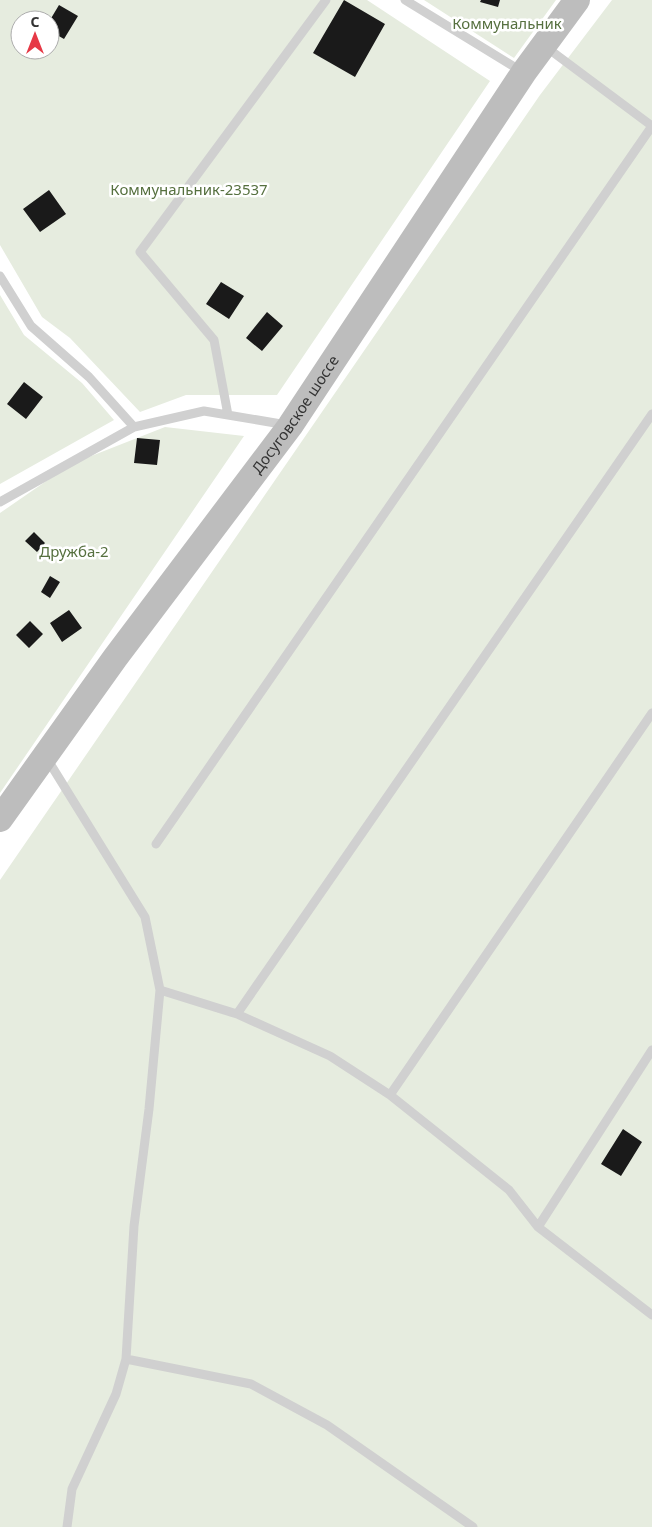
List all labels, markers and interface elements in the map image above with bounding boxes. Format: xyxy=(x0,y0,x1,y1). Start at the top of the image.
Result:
north arrow xyxy=(10,10,60,60)
text: С xyxy=(30,12,40,31)
park label: Коммунальник xyxy=(452,13,562,33)
park label: Коммунальник-23537 xyxy=(110,179,268,199)
street label: Досуговское шоссе xyxy=(247,351,343,477)
park label: Дружба-2 xyxy=(39,541,109,561)

